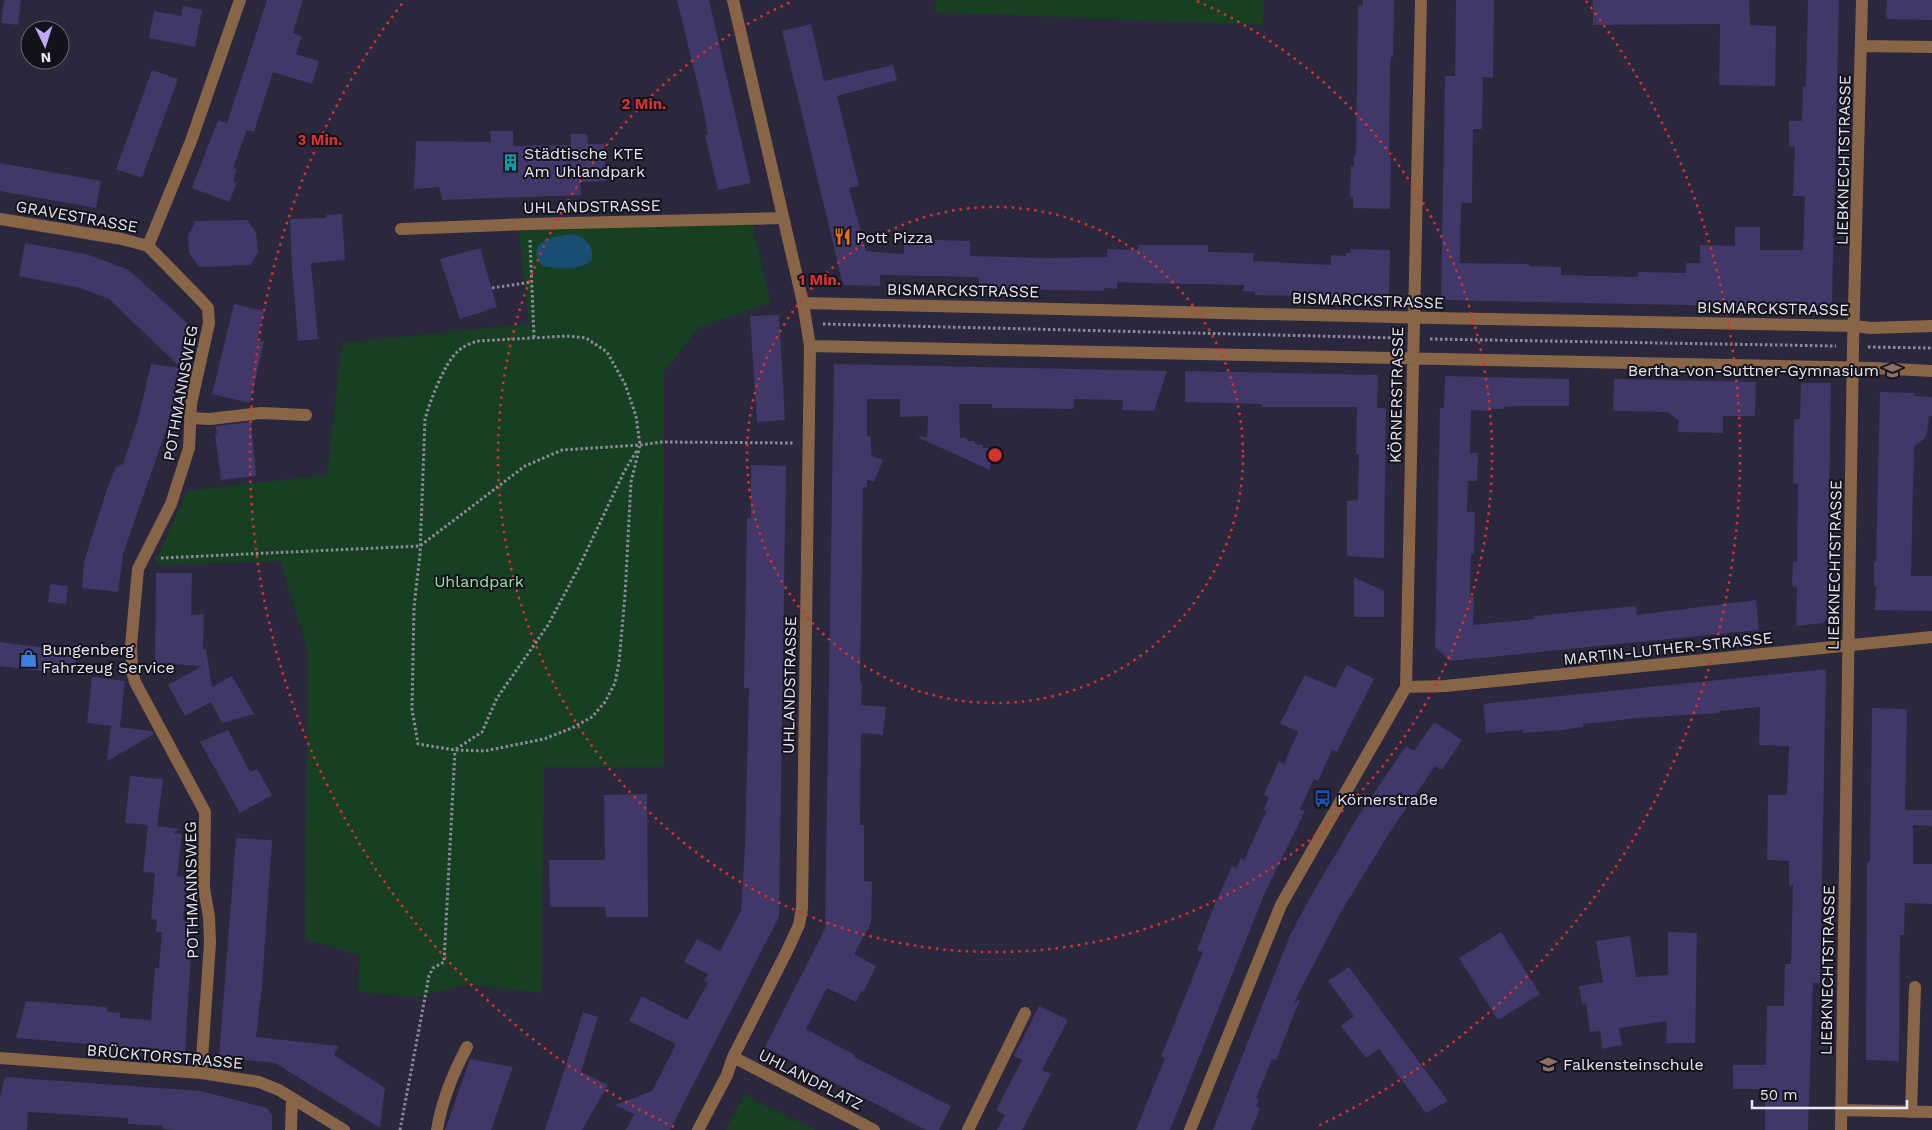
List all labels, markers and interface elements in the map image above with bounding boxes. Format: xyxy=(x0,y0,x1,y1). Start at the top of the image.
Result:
north arrow xyxy=(20,20,70,70)
text: N xyxy=(40,50,52,66)
street label: LIEBKNECHTSTRASSE xyxy=(1833,75,1854,245)
text: 2 Min. xyxy=(622,95,666,113)
text: 3 Min. xyxy=(298,131,342,149)
place label: Städtische KTE Am Uhlandpark xyxy=(524,144,645,181)
building icon: Städtische KTE Am Uhlandpark xyxy=(500,152,520,172)
street label: GRAVESTRASSE xyxy=(14,196,139,237)
street label: UHLANDSTRASSE xyxy=(523,196,661,217)
restaurant icon: Pott Pizza xyxy=(832,227,852,247)
place label: Pott Pizza xyxy=(856,228,933,247)
text: 1 Min. xyxy=(799,271,841,289)
street label: BISMARCKSTRASSE xyxy=(887,280,1039,301)
street label: BISMARCKSTRASSE xyxy=(1291,288,1445,313)
street label: BISMARCKSTRASSE xyxy=(1697,298,1849,319)
street label: POTHMANNSWEG xyxy=(159,324,202,462)
street label: KÖRNERSTRASSE xyxy=(1386,327,1407,463)
school or university icon: Bertha-von-Suttner-Gymnasium xyxy=(1883,360,1903,380)
place label: Bertha-von-Suttner-Gymnasium xyxy=(1628,361,1879,380)
centre of rings xyxy=(986,446,1004,464)
street label: LIEBKNECHTSTRASSE xyxy=(1824,480,1845,650)
park label: Uhlandpark xyxy=(434,572,524,591)
street label: UHLANDSTRASSE xyxy=(779,616,800,754)
street label: MARTIN-LUTHER-STRASSE xyxy=(1563,628,1774,669)
place label: Bungenberg Fahrzeug Service xyxy=(42,640,175,677)
shop icon: Bungenberg Fahrzeug Service xyxy=(18,648,38,668)
bus stop icon: Körnerstraße xyxy=(1313,789,1333,809)
place label: Körnerstraße xyxy=(1337,790,1438,809)
street label: POTHMANNSWEG xyxy=(181,821,202,959)
street label: LIEBKNECHTSTRASSE xyxy=(1817,885,1838,1055)
street label: BRÜCKTORSTRASSE xyxy=(86,1040,244,1073)
street label: UHLANDPLATZ xyxy=(755,1045,866,1114)
school or university icon: Falkensteinschule xyxy=(1539,1054,1559,1074)
place label: Falkensteinschule xyxy=(1563,1055,1704,1074)
scale bar xyxy=(1752,1078,1907,1110)
text: 50 m xyxy=(1760,1086,1797,1104)

